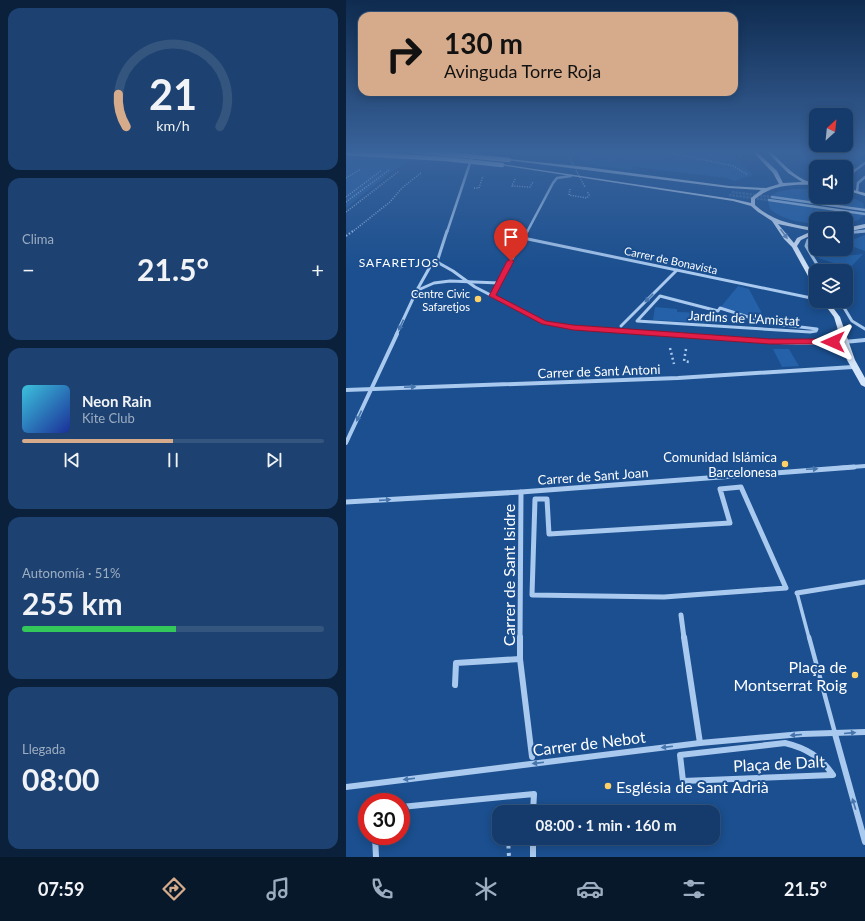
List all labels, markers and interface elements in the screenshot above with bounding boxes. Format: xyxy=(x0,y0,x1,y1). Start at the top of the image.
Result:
text: 130 m xyxy=(444,26,523,60)
icon: right xyxy=(378,28,430,80)
text: Avinguda Torre Roja xyxy=(444,60,601,82)
text: 21 xyxy=(149,69,197,119)
north arrow xyxy=(809,108,853,152)
map controls xyxy=(809,108,853,308)
text: km/h xyxy=(156,116,190,133)
button: sound xyxy=(809,160,853,204)
button: search xyxy=(809,212,853,256)
pin xyxy=(494,220,528,261)
icon: arrive xyxy=(500,226,522,248)
one-way arrow xyxy=(779,229,787,239)
text: Clima xyxy=(22,231,54,247)
street label: Carrer de Bonavista xyxy=(623,244,719,276)
text: 21.5° xyxy=(137,251,209,287)
district label: SAFARETJOS xyxy=(359,255,439,270)
text: − xyxy=(22,256,35,283)
text: + xyxy=(311,256,324,283)
button: layers xyxy=(809,264,853,308)
place label: Centre Civic Safaretjos xyxy=(411,287,470,313)
one-way arrow xyxy=(644,293,654,303)
marker: Centre Civic Safaretjos xyxy=(473,294,483,304)
street label: Jardins de L'Amistat xyxy=(688,307,800,329)
one-way arrow xyxy=(398,320,404,331)
position arrow xyxy=(812,321,854,363)
street label: Carrer de Sant Antoni xyxy=(537,361,661,381)
one-way arrow xyxy=(404,384,416,391)
text: Neon Rain xyxy=(82,392,151,410)
text: Kite Club xyxy=(82,410,135,426)
one-way arrow xyxy=(356,410,362,422)
icon: previous xyxy=(61,449,83,471)
icon: pause xyxy=(162,449,184,471)
icon: next xyxy=(263,449,285,471)
place label: Comunidad Islámica Barcelonesa xyxy=(663,449,777,480)
marker: Comunidad Islámica Barcelonesa xyxy=(780,459,790,469)
street label: Carrer de Sant Joan xyxy=(537,464,649,488)
one-way arrow xyxy=(806,466,819,473)
one-way arrow xyxy=(379,496,391,503)
street label: Carrer de Sant Isidre xyxy=(499,504,518,646)
text: Autonomía · 51% xyxy=(22,565,120,581)
text: 255 km xyxy=(22,585,123,621)
place label: Plaça de Montserrat Roig xyxy=(733,657,847,694)
marker: Plaça de Montserrat Roig xyxy=(850,670,860,680)
street label: Carrer de Nebot xyxy=(531,727,647,759)
one-way arrow xyxy=(844,730,856,737)
one-way arrow xyxy=(790,731,802,738)
text: Llegada xyxy=(22,741,66,757)
one-way arrow xyxy=(661,744,673,750)
street label: Plaça de Dalt xyxy=(733,751,826,775)
one-way arrow xyxy=(532,760,544,767)
text: 08:00 xyxy=(22,761,99,797)
one-way arrow xyxy=(403,776,415,782)
place label: Església de Sant Adrià xyxy=(616,777,769,796)
marker: Església de Sant Adrià xyxy=(603,781,613,791)
speed limit sign: 30 xyxy=(358,793,410,845)
one-way arrow xyxy=(851,798,857,810)
text: 08:00 · 1 min · 160 m xyxy=(536,816,676,834)
icon: directions xyxy=(160,875,188,903)
icon: music xyxy=(264,875,292,903)
icon: phone xyxy=(368,875,396,903)
icon: climate xyxy=(472,875,500,903)
icon: car xyxy=(576,875,604,903)
icon: filters xyxy=(680,875,708,903)
text: 07:59 xyxy=(38,878,84,900)
text: 21.5° xyxy=(784,878,827,900)

